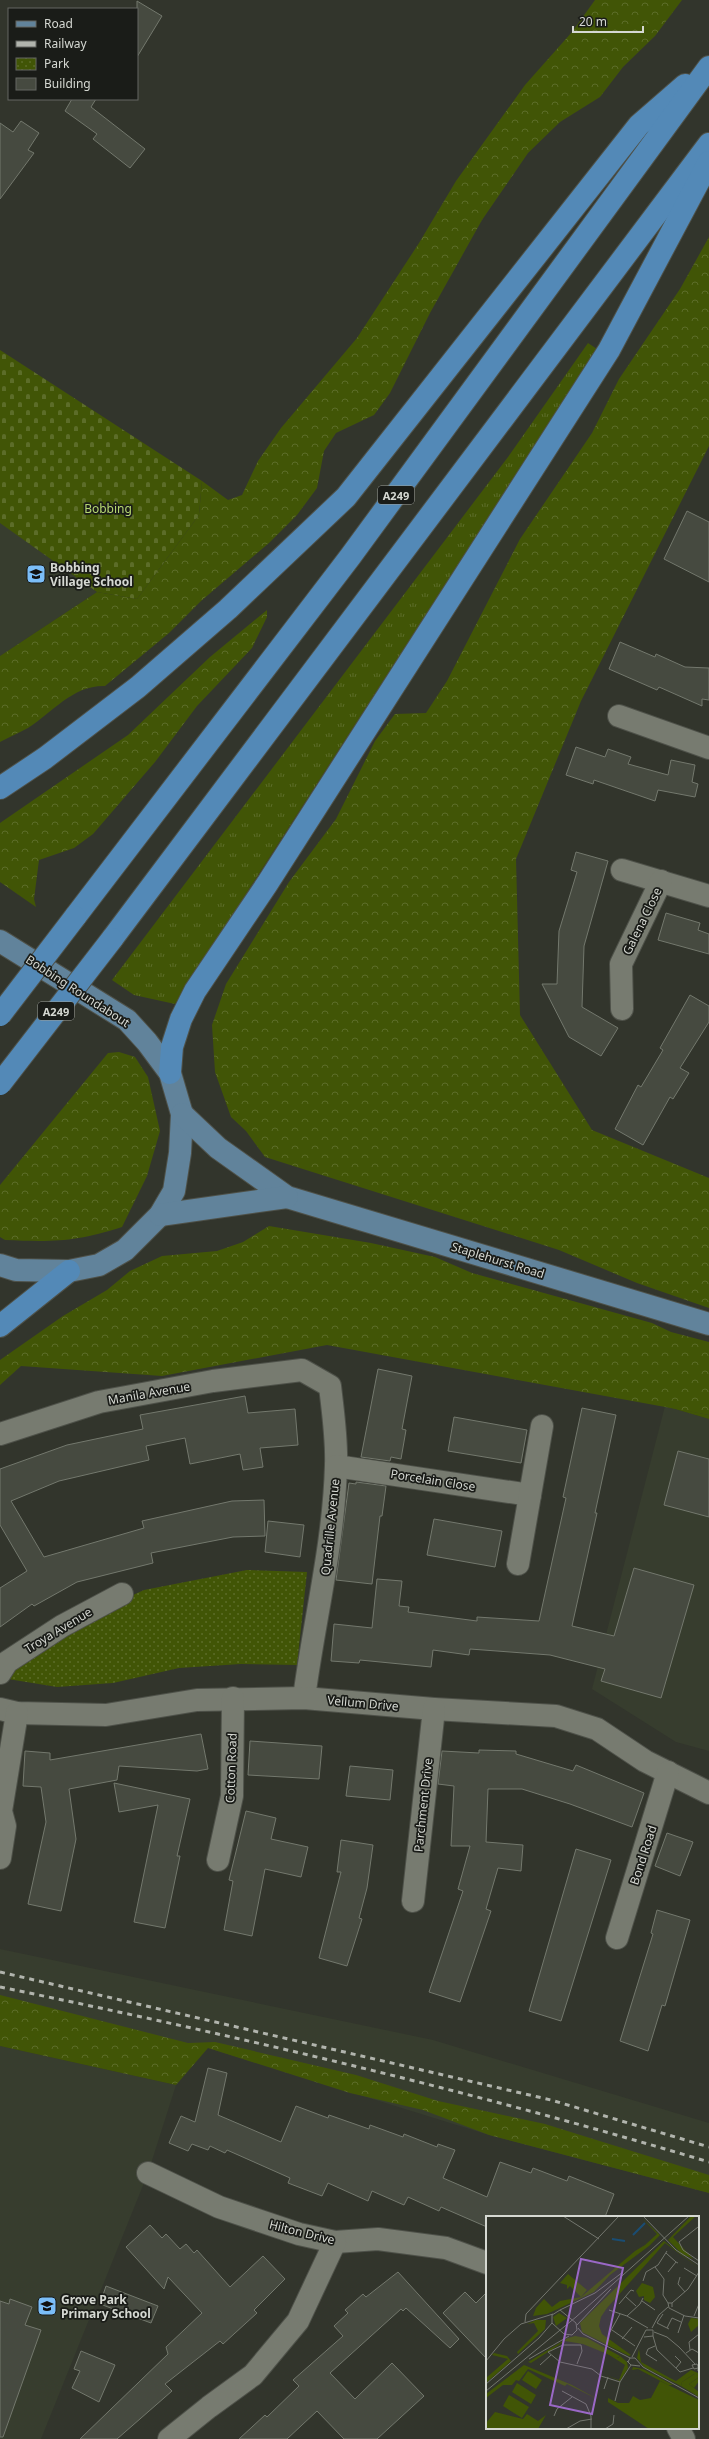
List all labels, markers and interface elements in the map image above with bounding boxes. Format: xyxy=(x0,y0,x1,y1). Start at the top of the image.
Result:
legend xyxy=(8,8,138,100)
scale bar xyxy=(573,8,643,34)
text: 20 m xyxy=(579,13,607,30)
text: Road xyxy=(44,15,73,32)
text: Railway xyxy=(44,35,88,52)
text: Park xyxy=(44,55,70,72)
text: Building xyxy=(44,75,91,92)
road number: A249 xyxy=(378,486,414,504)
park label: Bobbing xyxy=(84,500,132,517)
place label: Bobbing Village School xyxy=(50,559,133,590)
school or university icon: Bobbing Village School xyxy=(25,563,47,585)
street label: Galena Close xyxy=(618,884,666,958)
street label: Bobbing Roundabout xyxy=(23,951,134,1031)
road number: A249 xyxy=(38,1002,74,1020)
street label: Staplehurst Road xyxy=(449,1238,547,1282)
street label: Manila Avenue xyxy=(107,1377,192,1409)
street label: Porcelain Close xyxy=(389,1465,477,1495)
street label: Quadrille Avenue xyxy=(316,1478,344,1576)
street label: Troya Avenue xyxy=(21,1603,95,1657)
street label: Vellum Drive xyxy=(327,1691,400,1715)
street label: Cotton Road xyxy=(221,1733,241,1803)
street label: Parchment Drive xyxy=(410,1757,436,1853)
street label: Bond Road xyxy=(625,1823,661,1887)
street label: Hilton Drive xyxy=(267,2216,337,2248)
inset map xyxy=(486,2216,699,2429)
place label: Grove Park Primary School xyxy=(61,2291,151,2322)
school or university icon: Grove Park Primary School xyxy=(36,2295,58,2317)

